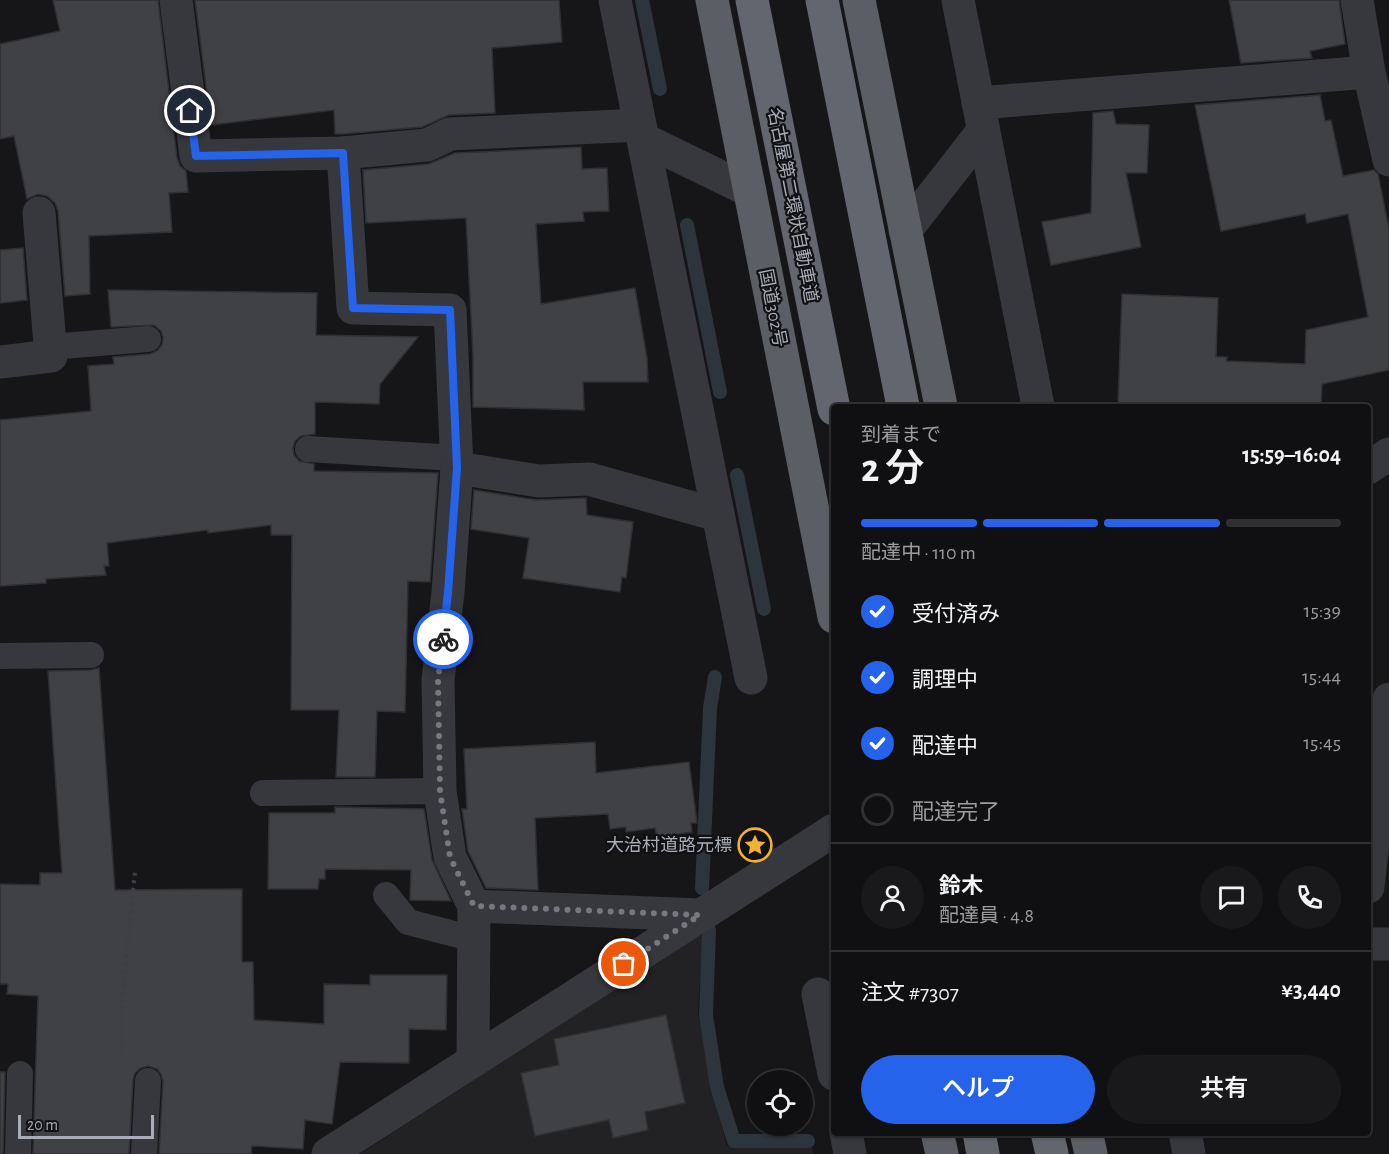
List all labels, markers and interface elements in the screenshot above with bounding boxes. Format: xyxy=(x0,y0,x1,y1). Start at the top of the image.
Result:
pin xyxy=(164,85,215,136)
icon: home xyxy=(173,94,206,127)
street label: 名古屋第二環状自動車道 xyxy=(764,106,822,304)
street label: 国道302号 xyxy=(756,267,790,349)
text: 到着まで xyxy=(861,425,941,445)
text: 15:59–16:04 xyxy=(1242,444,1341,466)
text: 2 分 xyxy=(861,450,924,489)
text: 配達中 · 110 m xyxy=(861,543,976,563)
icon: check xyxy=(861,595,894,628)
text: 15:39 xyxy=(1304,601,1341,621)
text: 受付済み xyxy=(912,603,1000,625)
courier xyxy=(413,609,473,669)
icon: bike xyxy=(427,623,460,656)
icon: check xyxy=(861,661,894,694)
text: 15:44 xyxy=(1302,667,1341,687)
text: 調理中 xyxy=(912,669,978,691)
icon: check xyxy=(861,727,894,760)
text: 15:45 xyxy=(1303,733,1341,753)
text: 配達中 xyxy=(912,735,978,757)
text: 配達完了 xyxy=(912,801,1000,823)
place icon: 大治村道路元標 xyxy=(737,827,773,863)
place label: 大治村道路元標 xyxy=(606,835,732,855)
button: person xyxy=(861,866,924,929)
button: chat xyxy=(1200,866,1263,929)
button: phone xyxy=(1278,866,1341,929)
text: 鈴木 xyxy=(939,875,983,897)
text: 配達員 · 4.8 xyxy=(939,906,1034,926)
pin xyxy=(598,938,649,989)
icon: bag xyxy=(607,947,640,980)
text: ¥3,440 xyxy=(1281,979,1341,1001)
text: 注文 #7307 xyxy=(861,982,959,1004)
button: ヘルプ xyxy=(861,1055,1095,1124)
button: 共有 xyxy=(1107,1055,1341,1124)
map controls xyxy=(747,1070,813,1136)
button: locate xyxy=(747,1070,813,1136)
scale bar xyxy=(18,1112,154,1140)
text: 20 m xyxy=(27,1117,58,1133)

